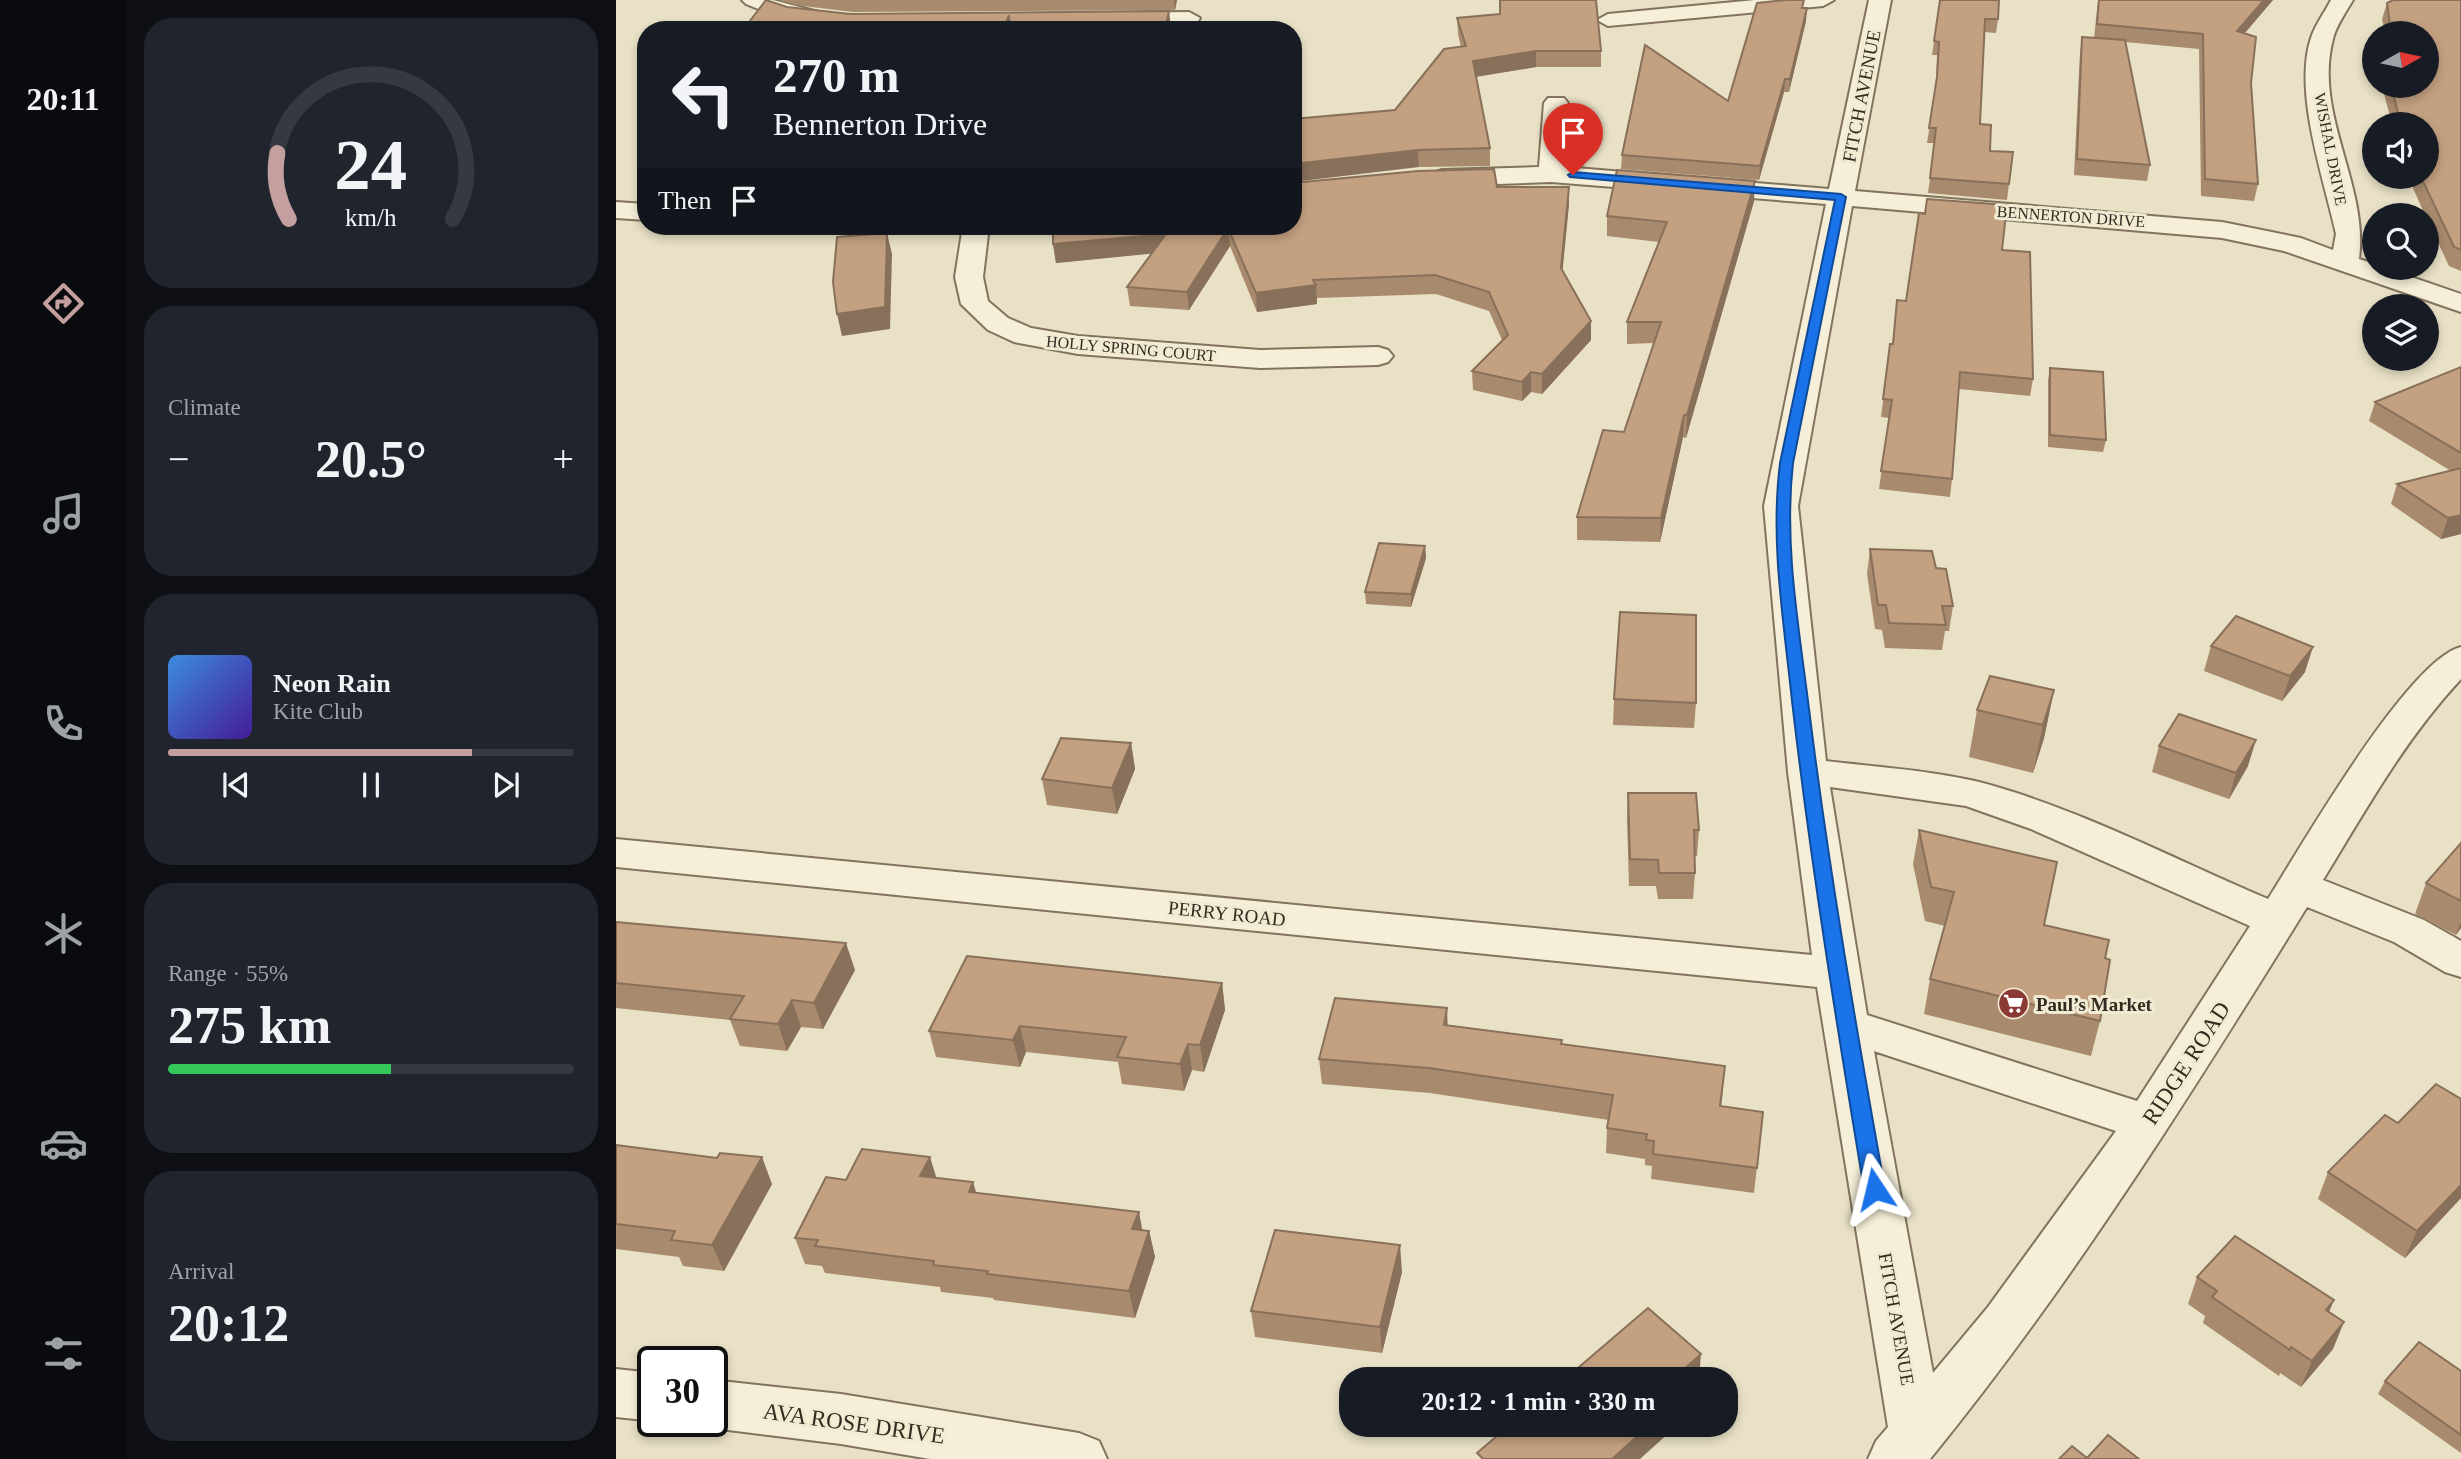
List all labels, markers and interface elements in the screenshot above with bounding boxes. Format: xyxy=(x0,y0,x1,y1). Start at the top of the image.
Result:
north arrow xyxy=(2362,21,2440,98)
map controls xyxy=(2362,21,2439,371)
street label: FITCH AVENUE xyxy=(1838,28,1885,164)
text: 270 m xyxy=(773,48,900,103)
icon: left xyxy=(658,49,749,140)
text: 20:11 xyxy=(27,81,99,117)
street label: WISHAL DRIVE xyxy=(2311,91,2350,207)
pin xyxy=(1543,103,1603,175)
text: Bennerton Drive xyxy=(773,106,987,142)
button: sound xyxy=(2362,112,2439,189)
icon: arrive xyxy=(1554,114,1592,152)
text: 24 xyxy=(335,124,407,205)
icon: arrive xyxy=(725,182,763,220)
text: Then xyxy=(658,186,711,215)
street label: BENNERTON DRIVE xyxy=(1996,203,2146,230)
button: search xyxy=(2362,203,2439,280)
text: km/h xyxy=(345,204,397,231)
icon: directions xyxy=(39,279,88,328)
button: layers xyxy=(2362,294,2439,371)
street label: HOLLY SPRING COURT xyxy=(1045,333,1217,364)
text: Climate xyxy=(168,395,241,420)
text: 20.5° xyxy=(315,431,427,488)
text: − xyxy=(168,438,189,480)
text: + xyxy=(553,438,574,480)
icon: music xyxy=(39,489,88,538)
text: Neon Rain xyxy=(273,669,391,698)
icon: phone xyxy=(39,699,88,748)
text: Kite Club xyxy=(273,699,363,724)
icon: previous xyxy=(217,766,255,804)
icon: pause xyxy=(352,766,390,804)
icon: next xyxy=(487,766,525,804)
street label: PERRY ROAD xyxy=(1167,897,1287,930)
icon: climate xyxy=(39,909,88,958)
text: Range · 55% xyxy=(168,961,288,986)
supermarket icon: Paul’s Market xyxy=(1996,987,2030,1021)
place label: Paul’s Market xyxy=(2036,994,2153,1015)
text: 275 km xyxy=(168,997,331,1054)
street label: RIDGE ROAD xyxy=(2137,997,2235,1129)
icon: car xyxy=(39,1119,88,1168)
position arrow xyxy=(1838,1152,1912,1226)
street label: FITCH AVENUE xyxy=(1875,1251,1919,1387)
text: Arrival xyxy=(168,1259,234,1284)
text: 20:12 xyxy=(168,1295,289,1352)
icon: filters xyxy=(39,1329,88,1378)
speed limit sign: 30 xyxy=(637,1346,728,1437)
text: 20:12 · 1 min · 330 m xyxy=(1422,1387,1656,1416)
street label: AVA ROSE DRIVE xyxy=(761,1398,946,1449)

